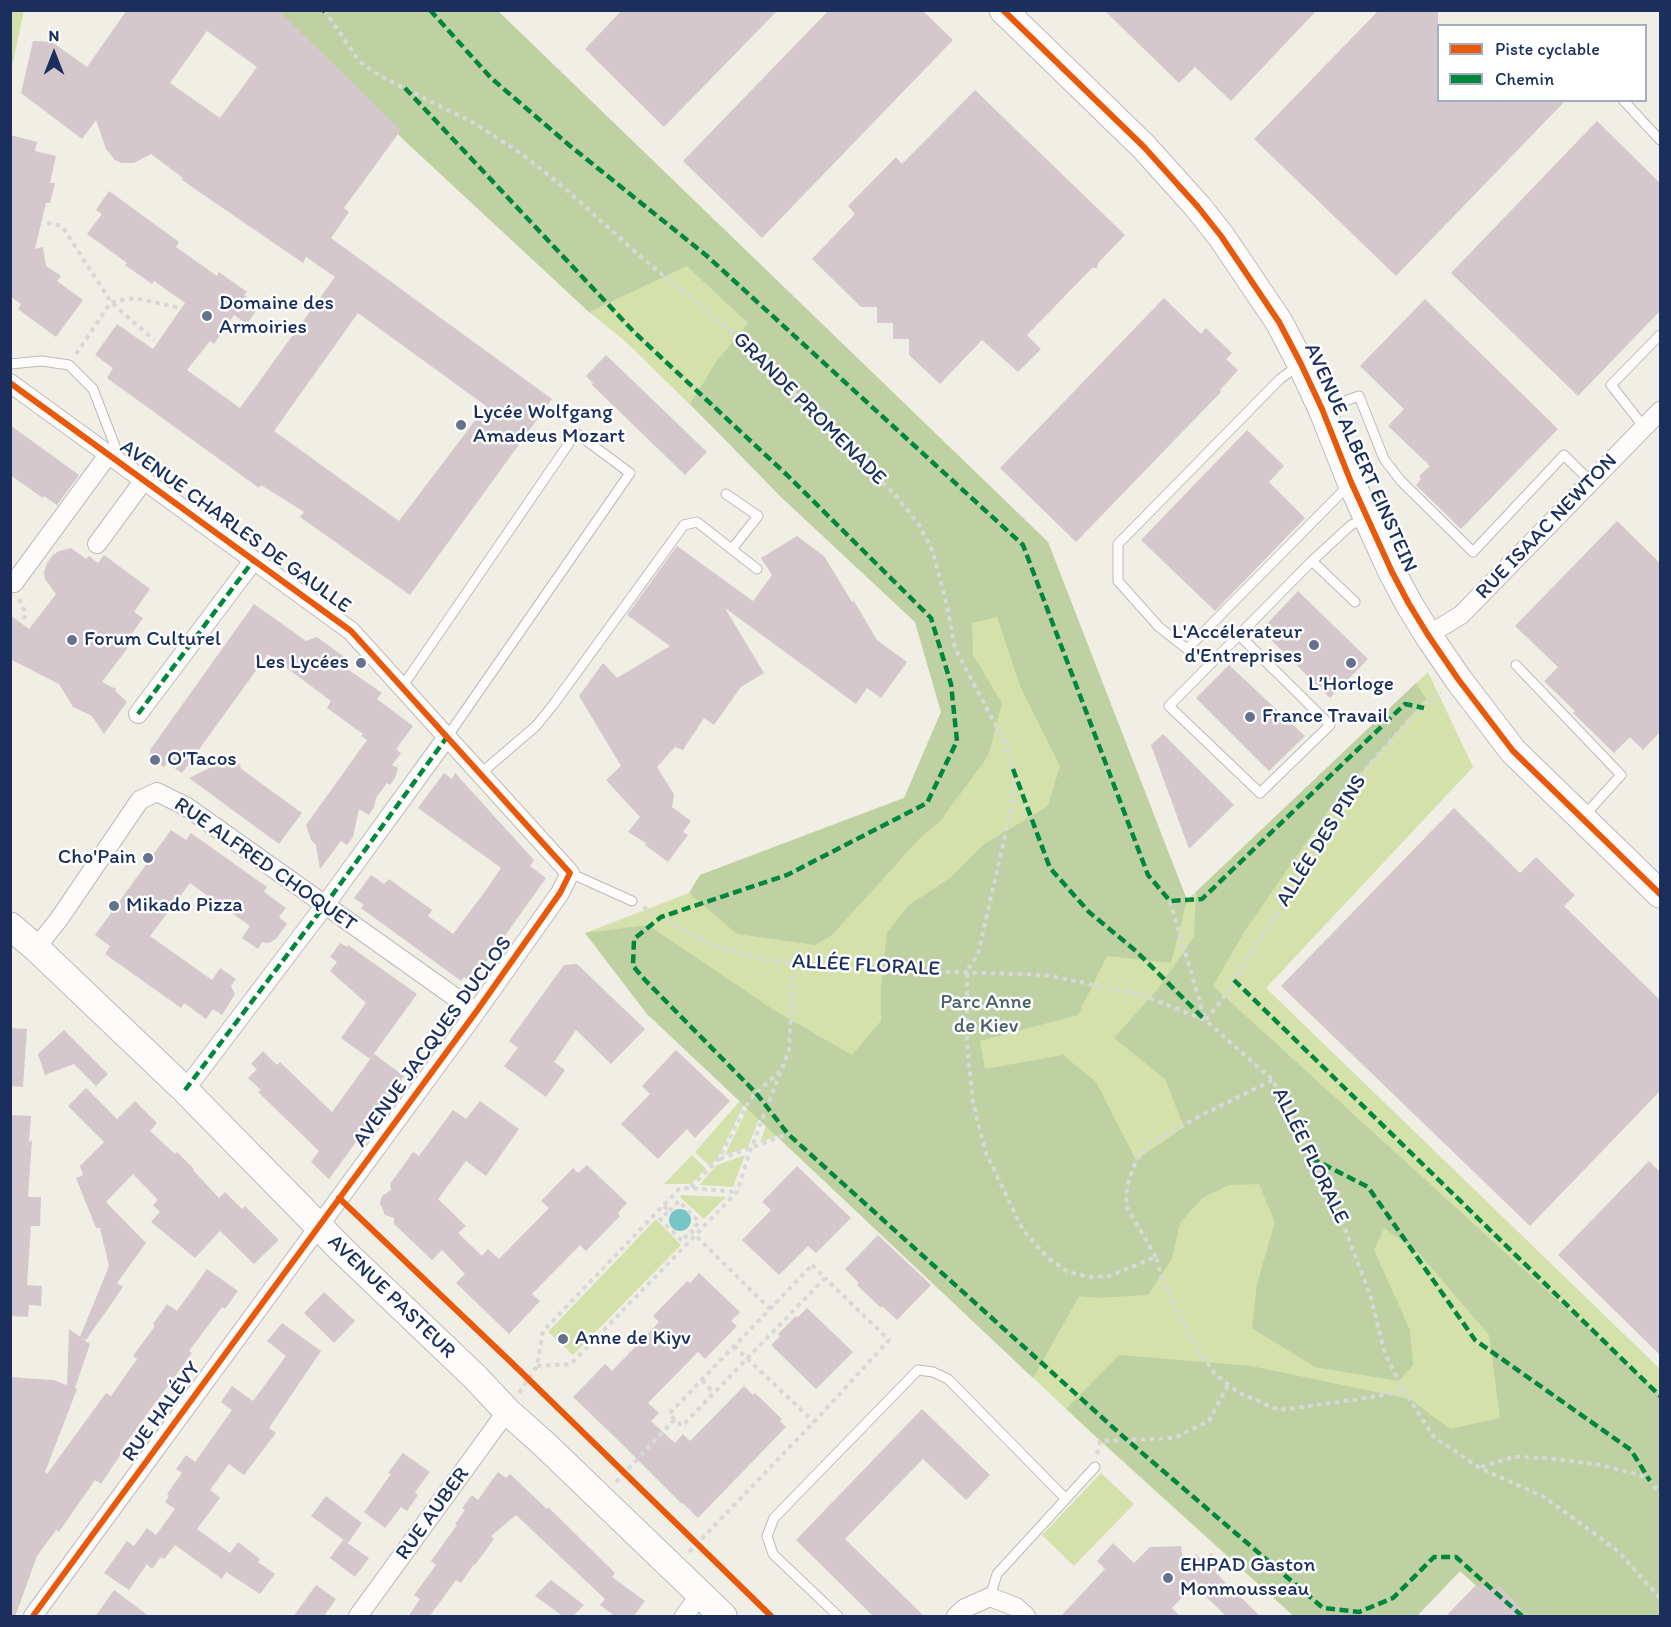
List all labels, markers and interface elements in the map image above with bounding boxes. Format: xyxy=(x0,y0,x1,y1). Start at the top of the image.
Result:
north arrow xyxy=(24,24,84,84)
legend xyxy=(1437,24,1647,102)
text: N xyxy=(49,26,59,45)
text: Piste cyclable xyxy=(1495,38,1600,60)
text: Chemin xyxy=(1495,68,1554,90)
place label: Domaine des Armoiries xyxy=(219,291,334,341)
marker: Domaine des Armoiries xyxy=(200,309,214,323)
street label: GRANDE PROMENADE xyxy=(727,327,891,491)
street label: AVENUE ALBERT EINSTEIN xyxy=(1298,340,1422,576)
place label: Lycée Wolfgang Amadeus Mozart xyxy=(473,400,625,450)
marker: Lycée Wolfgang Amadeus Mozart xyxy=(454,418,468,432)
street label: AVENUE CHARLES DE GAULLE xyxy=(115,435,355,619)
street label: RUE ISAAC NEWTON xyxy=(1471,449,1623,605)
place label: L'Accélerateur d'Entreprises xyxy=(1172,620,1302,670)
place label: Forum Culturel xyxy=(84,627,221,653)
marker: Forum Culturel xyxy=(65,633,79,647)
marker: L'Accélerateur d'Entreprises xyxy=(1307,638,1321,652)
place label: Les Lycées xyxy=(255,650,349,676)
marker: Les Lycées xyxy=(354,656,368,670)
marker: L’Horloge xyxy=(1344,656,1358,670)
place label: L’Horloge xyxy=(1308,672,1394,698)
place label: France Travail xyxy=(1262,704,1388,730)
marker: France Travail xyxy=(1243,710,1257,724)
place label: O'Tacos xyxy=(167,747,237,773)
marker: O'Tacos xyxy=(148,753,162,767)
street label: ALLÉE DES PINS xyxy=(1271,770,1373,912)
street label: RUE ALFRED CHOQUET xyxy=(169,792,361,938)
place label: Cho'Pain xyxy=(58,845,136,871)
marker: Cho'Pain xyxy=(141,851,155,865)
place label: Mikado Pizza xyxy=(126,893,243,919)
marker: Mikado Pizza xyxy=(107,899,121,913)
street label: AVENUE JACQUES DUCLOS xyxy=(348,932,518,1152)
street label: ALLÉE FLORALE xyxy=(791,950,941,982)
park label: Parc Anne de Kiev xyxy=(940,990,1032,1040)
street label: ALLÉE FLORALE xyxy=(1266,1084,1354,1228)
street label: AVENUE PASTEUR xyxy=(322,1230,460,1364)
place label: Anne de Kiyv xyxy=(575,1326,691,1352)
marker: Anne de Kiyv xyxy=(556,1332,570,1346)
street label: RUE HALÉVY xyxy=(117,1357,207,1467)
street label: RUE AUBER xyxy=(391,1463,475,1565)
place label: EHPAD Gaston Monmousseau xyxy=(1180,1553,1315,1603)
marker: EHPAD Gaston Monmousseau xyxy=(1161,1571,1175,1585)

